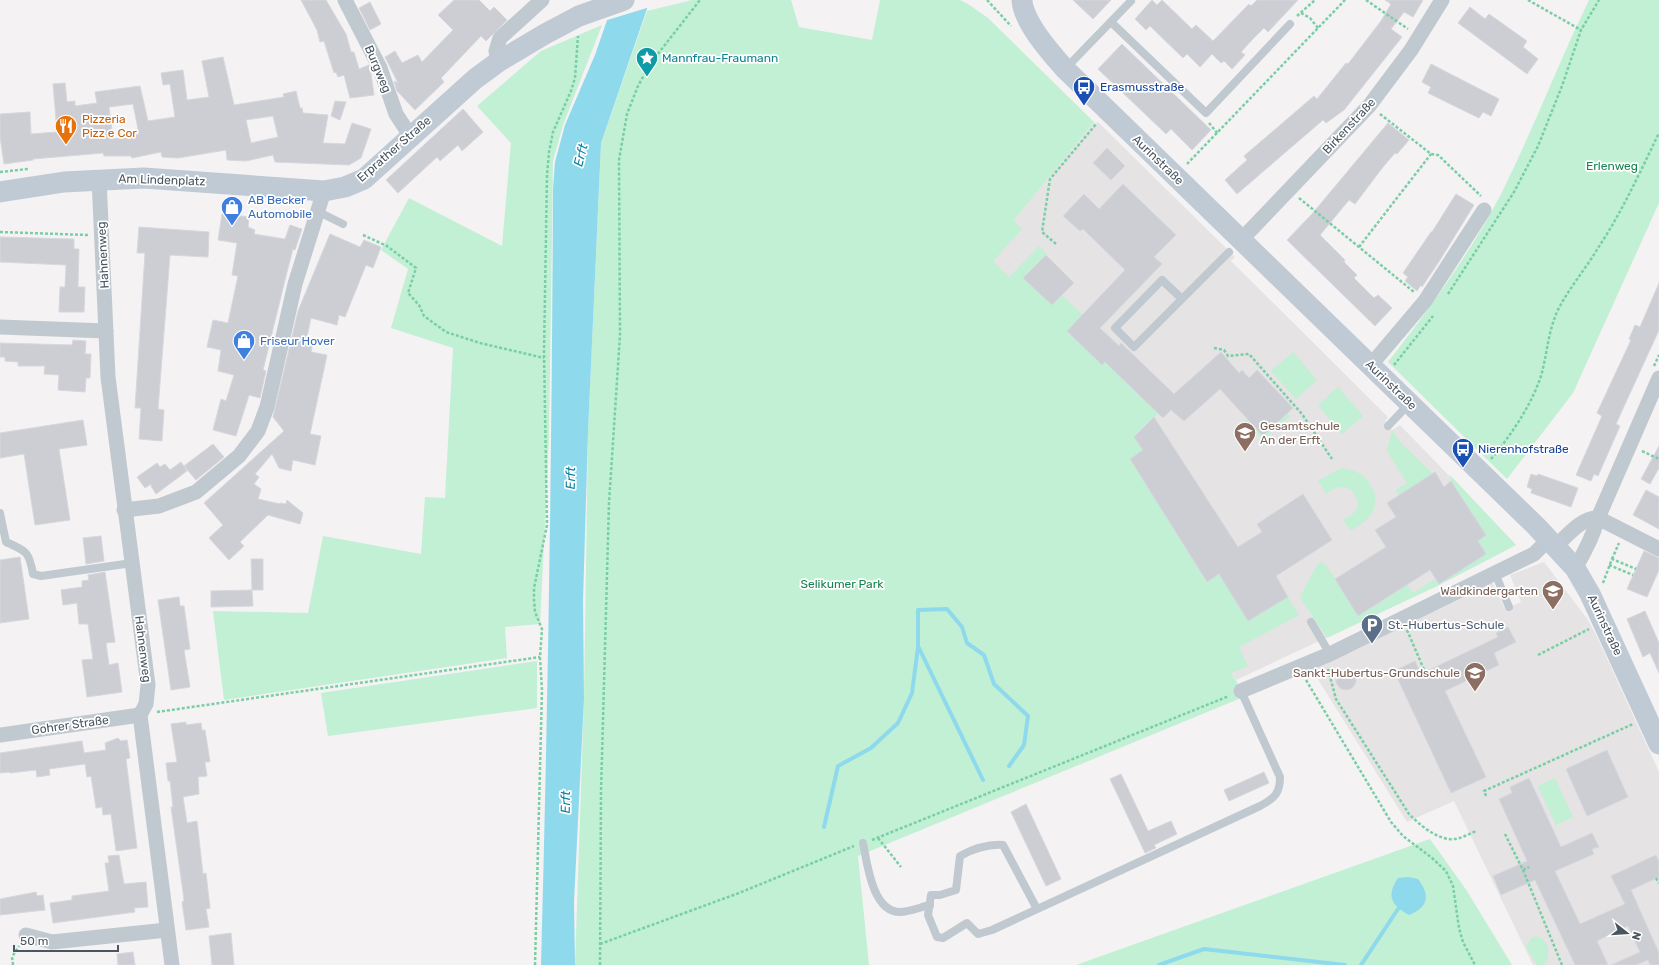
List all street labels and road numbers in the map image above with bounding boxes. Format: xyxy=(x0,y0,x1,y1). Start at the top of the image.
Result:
street label: Burgweg xyxy=(362,43,394,95)
street label: Birkenstraße xyxy=(1320,95,1379,157)
street label: Erprather Straße xyxy=(354,113,434,185)
street label: Aurinstraße xyxy=(1130,132,1187,188)
street label: Am Lindenplatz xyxy=(118,171,206,189)
street label: Hahnenweg xyxy=(94,221,112,289)
street label: Aurinstraße xyxy=(1363,357,1420,413)
street label: Aurinstraße xyxy=(1585,592,1625,658)
street label: Hahnenweg xyxy=(132,615,154,683)
street label: Gohrer Straße xyxy=(31,713,110,737)

